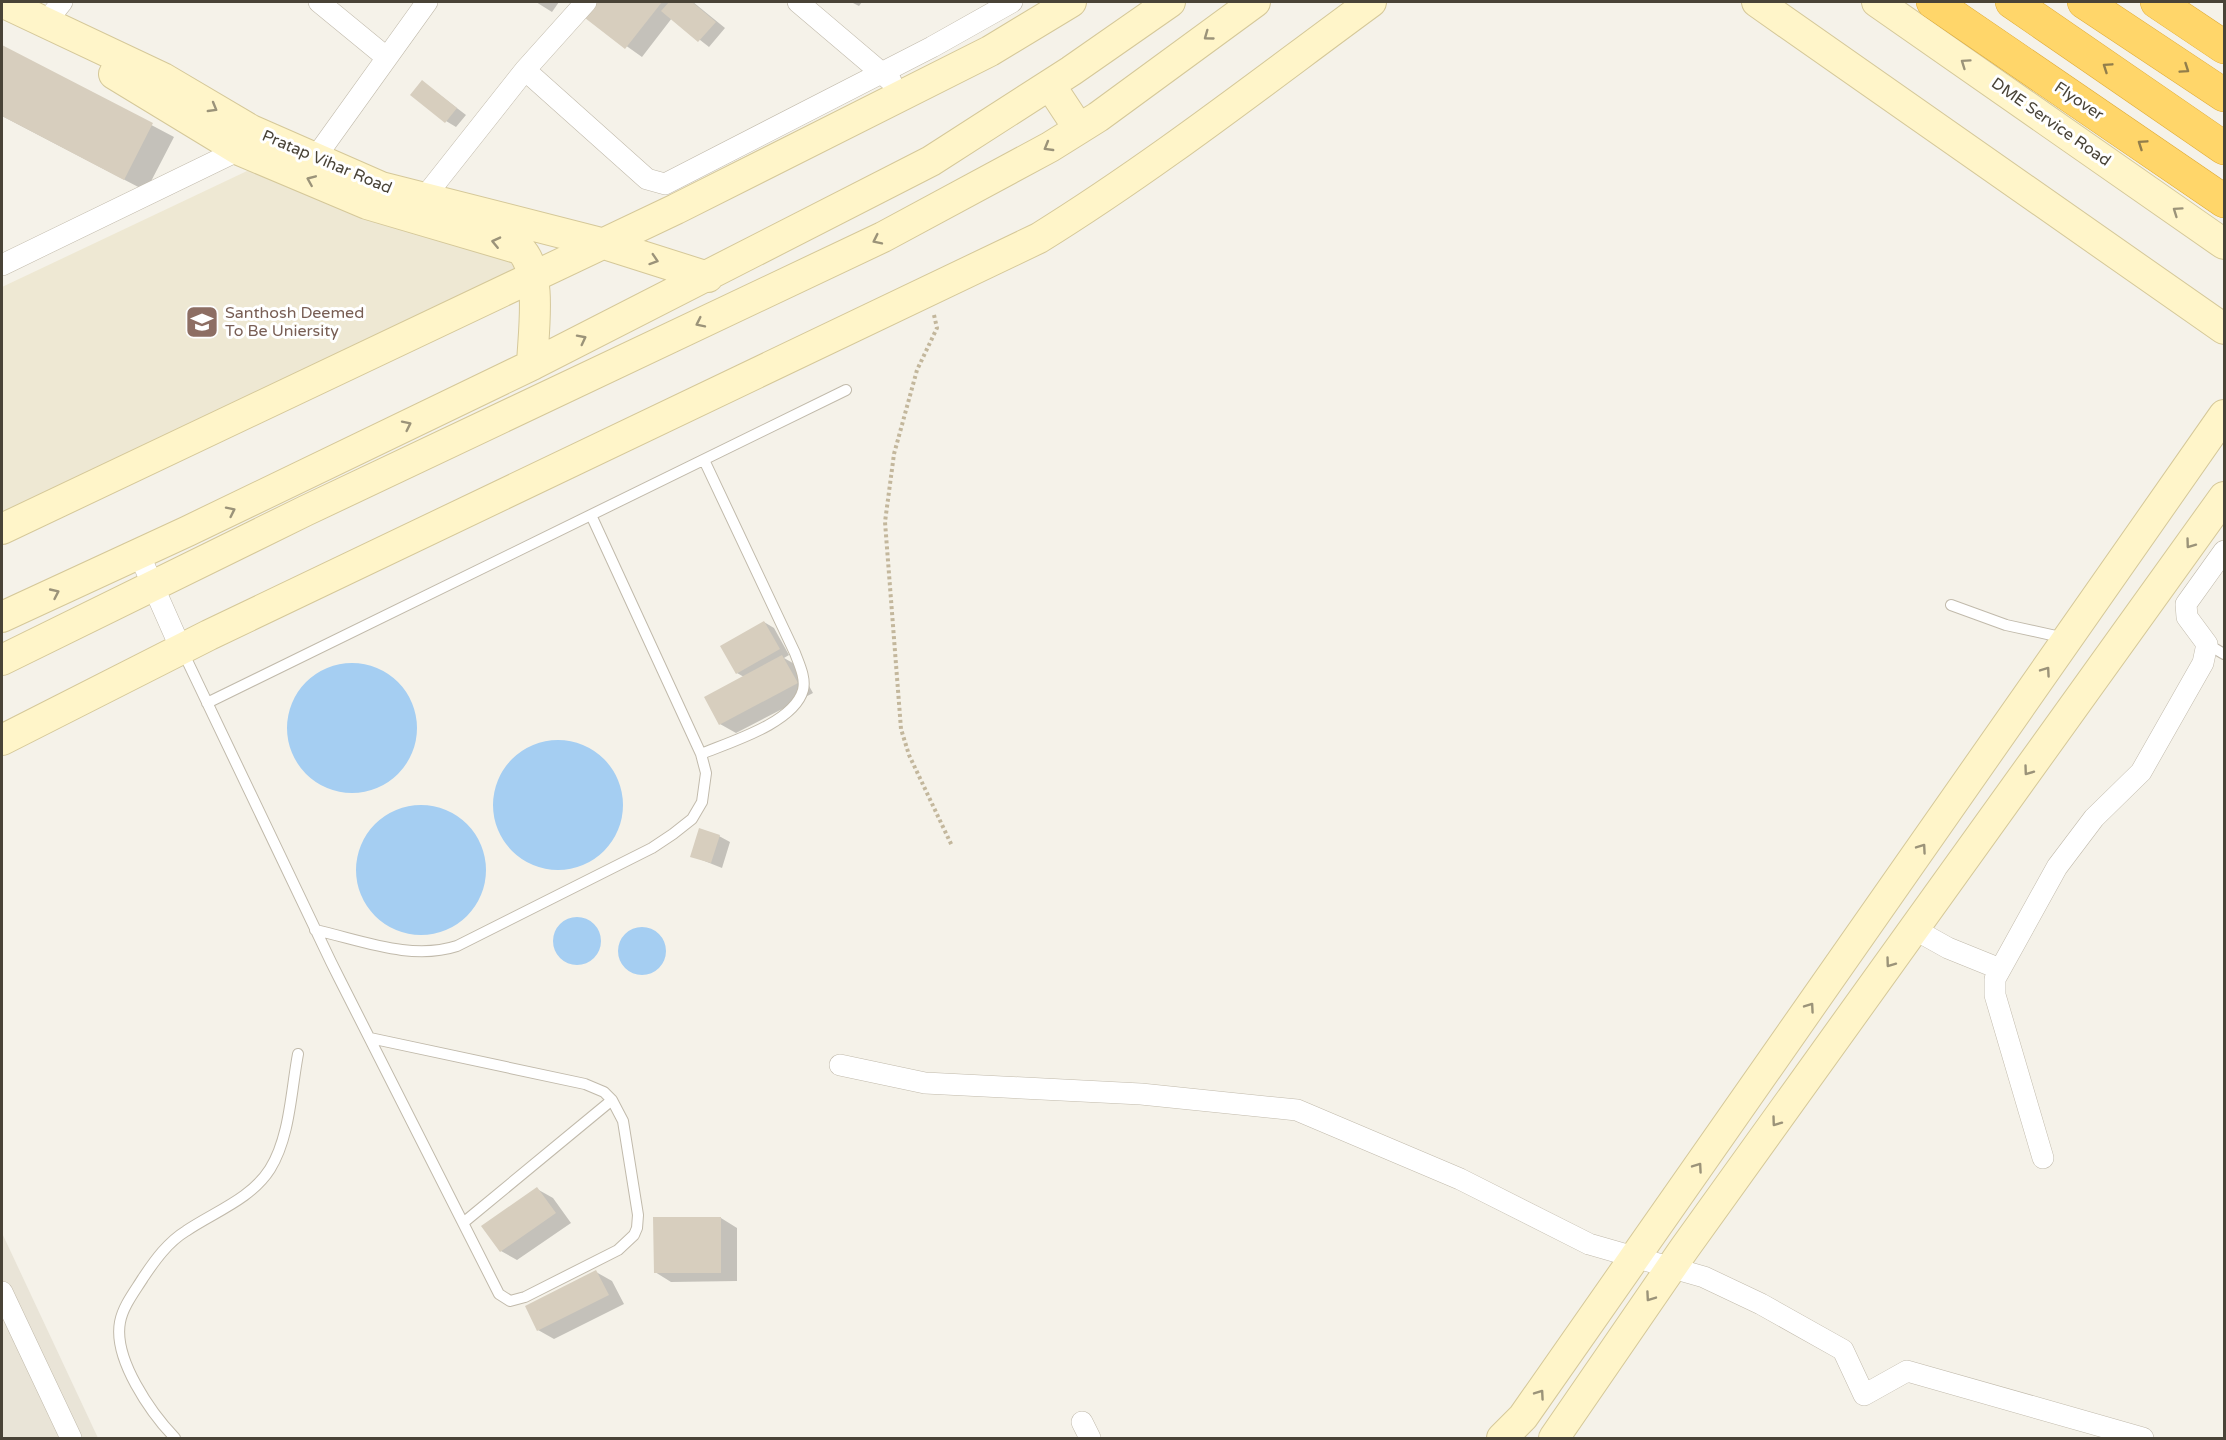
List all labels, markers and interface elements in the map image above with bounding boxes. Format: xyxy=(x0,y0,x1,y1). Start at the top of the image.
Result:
one-way arrow xyxy=(1204,29,1215,40)
one-way arrow xyxy=(1961,59,1972,70)
one-way arrow xyxy=(2178,62,2189,73)
one-way arrow xyxy=(2103,63,2114,74)
street label: DME Service Road xyxy=(1987,73,2115,171)
street label: Flyover xyxy=(2051,77,2108,125)
one-way arrow xyxy=(207,100,218,112)
street label: Pratap Vihar Road xyxy=(259,126,395,198)
one-way arrow xyxy=(1044,140,1054,152)
one-way arrow xyxy=(2137,141,2148,152)
one-way arrow xyxy=(306,175,317,187)
one-way arrow xyxy=(2172,207,2183,218)
one-way arrow xyxy=(872,232,883,244)
one-way arrow xyxy=(491,236,501,249)
one-way arrow xyxy=(648,253,659,265)
place label: Santhosh Deemed To Be Uniersity xyxy=(225,303,364,341)
school or university icon: Santhosh Deemed To Be Uniersity xyxy=(184,304,220,340)
one-way arrow xyxy=(696,316,707,328)
one-way arrow xyxy=(575,335,586,347)
one-way arrow xyxy=(400,421,411,433)
one-way arrow xyxy=(225,506,236,518)
one-way arrow xyxy=(2187,538,2198,549)
one-way arrow xyxy=(48,588,59,600)
one-way arrow xyxy=(2039,666,2050,677)
one-way arrow xyxy=(2024,764,2035,775)
one-way arrow xyxy=(1915,843,1926,854)
one-way arrow xyxy=(1886,957,1897,968)
one-way arrow xyxy=(1803,1003,1814,1014)
one-way arrow xyxy=(1772,1115,1783,1126)
one-way arrow xyxy=(1691,1163,1702,1174)
one-way arrow xyxy=(1646,1291,1657,1302)
one-way arrow xyxy=(1533,1389,1544,1400)

